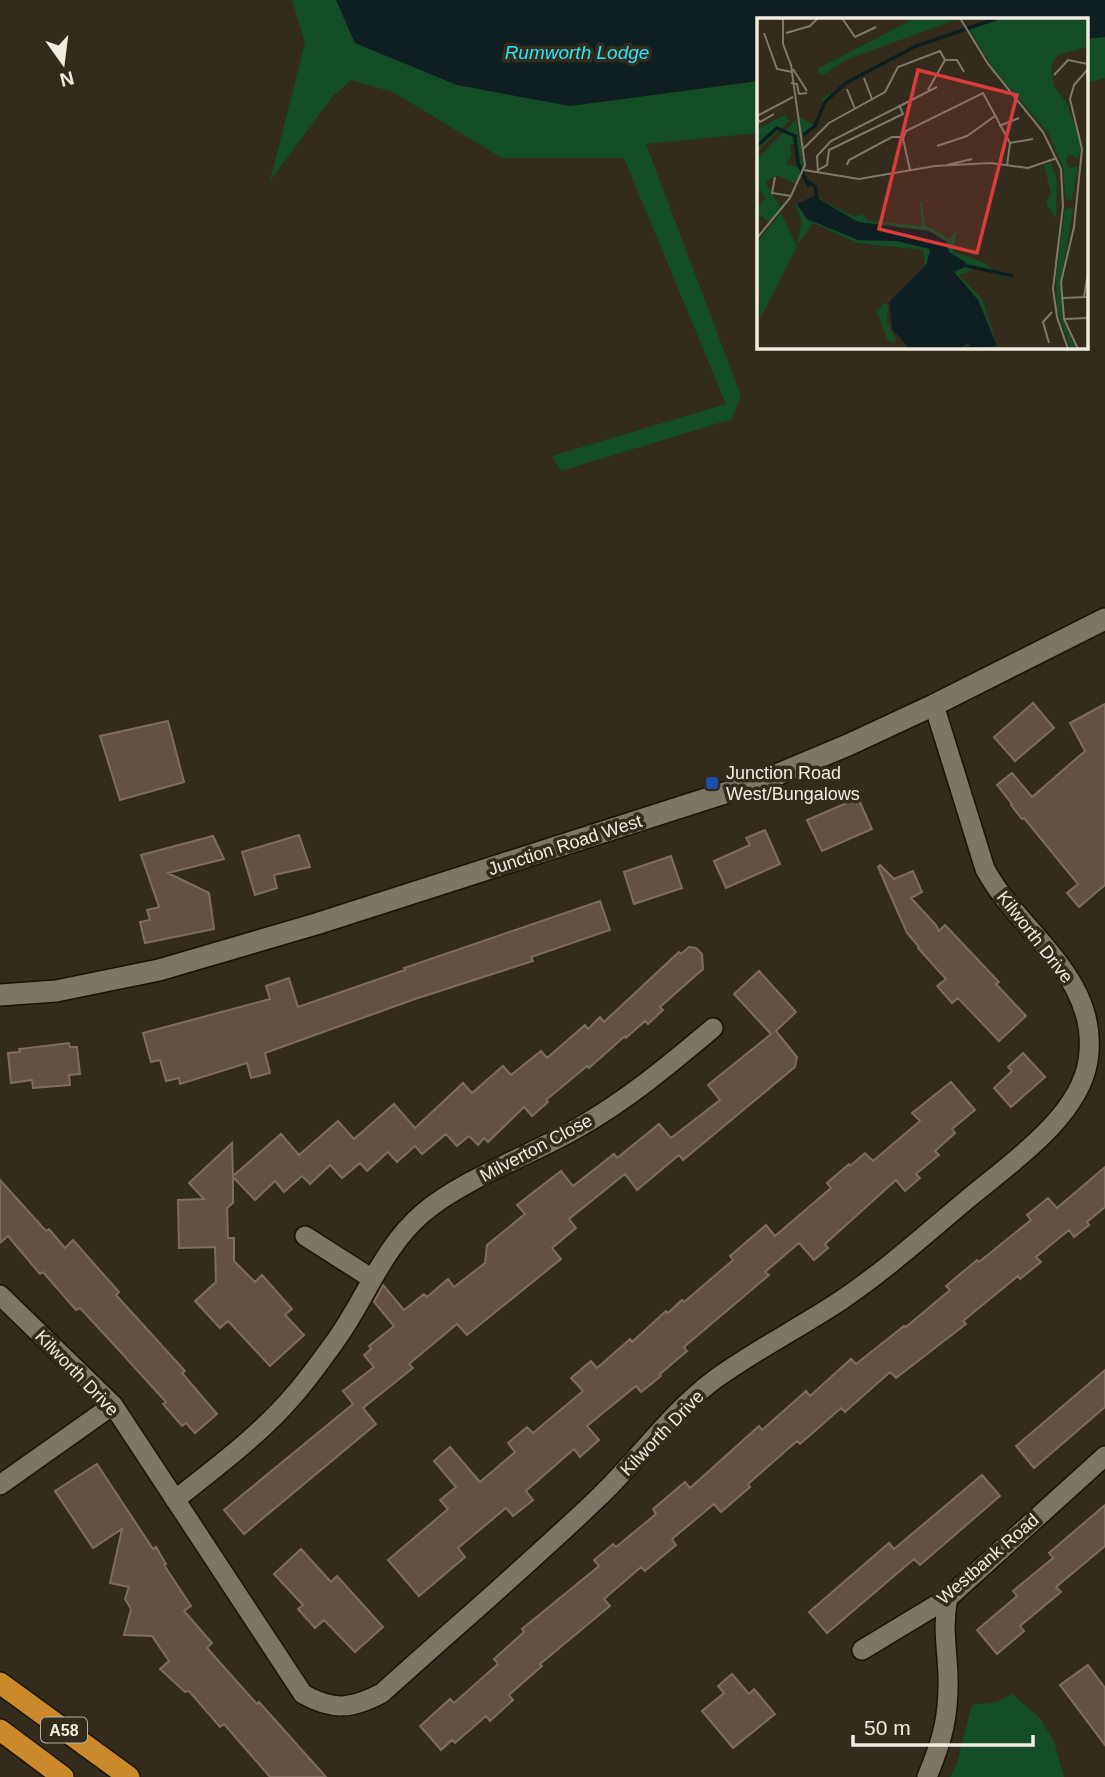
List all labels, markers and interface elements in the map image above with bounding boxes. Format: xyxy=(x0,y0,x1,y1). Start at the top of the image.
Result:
inset map xyxy=(757,18,1088,348)
north arrow xyxy=(28,28,98,98)
water label: Rumworth Lodge xyxy=(505,42,649,63)
text: N xyxy=(58,67,76,91)
place label: Junction Road West/Bungalows xyxy=(726,763,860,804)
marker: Junction Road West/Bungalows xyxy=(704,775,720,791)
street label: Junction Road West xyxy=(485,811,645,879)
street label: Kilworth Drive xyxy=(993,887,1077,987)
street label: Milverton Close xyxy=(477,1110,595,1186)
street label: Kilworth Drive xyxy=(31,1326,123,1420)
street label: Kilworth Drive xyxy=(616,1386,708,1480)
street label: Westbank Road xyxy=(933,1510,1043,1608)
scale bar xyxy=(853,1704,1033,1748)
text: 50 m xyxy=(864,1716,911,1739)
road number: A58 xyxy=(41,1718,87,1742)

